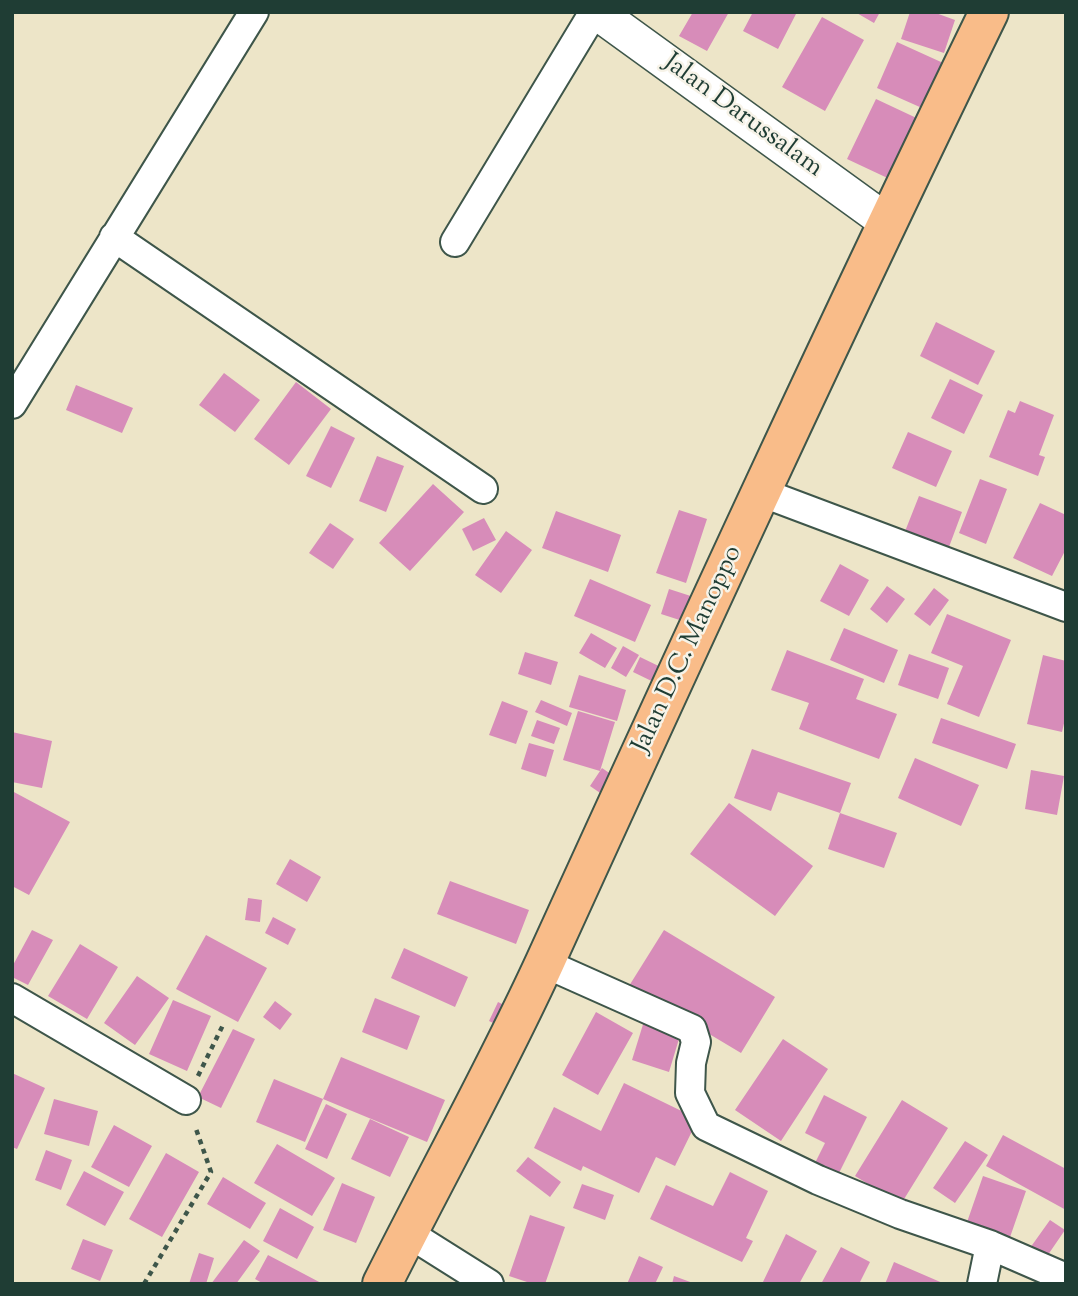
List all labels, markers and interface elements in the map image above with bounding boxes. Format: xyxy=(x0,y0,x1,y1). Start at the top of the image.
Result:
street label: Jalan Darussalam xyxy=(656,49,828,185)
street label: Jalan D.C. Manoppo xyxy=(627,541,751,759)

